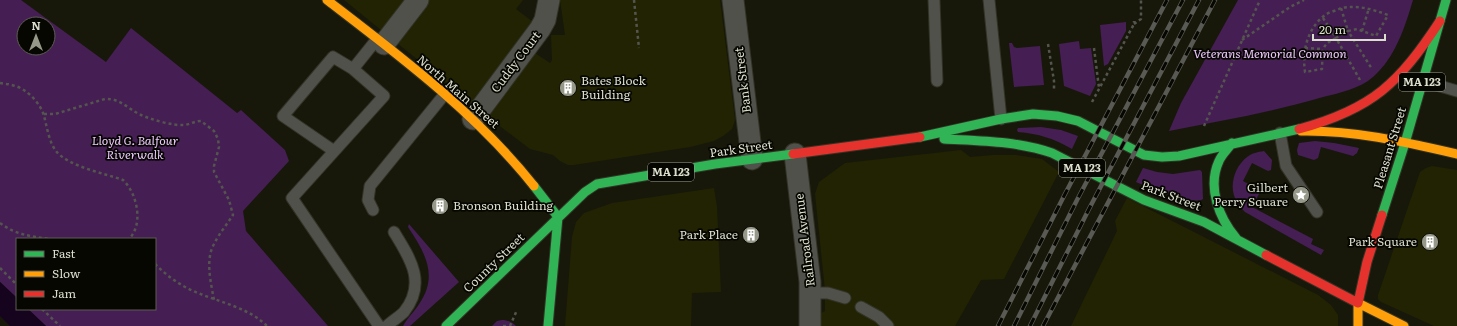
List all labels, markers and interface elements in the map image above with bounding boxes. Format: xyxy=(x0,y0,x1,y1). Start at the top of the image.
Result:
north arrow xyxy=(16,16,56,56)
scale bar xyxy=(1313,16,1385,42)
text: N xyxy=(31,17,41,33)
text: 20 m xyxy=(1319,20,1346,38)
street label: Cuddy Court xyxy=(486,27,544,96)
park label: Veterans Memorial Common xyxy=(1193,44,1347,62)
street label: Bank Street xyxy=(729,46,755,114)
street label: North Main Street xyxy=(413,50,504,132)
place label: Bates Block Building xyxy=(581,71,646,103)
road number: MA 123 xyxy=(1399,73,1445,91)
building icon: Bates Block Building xyxy=(558,78,578,98)
street label: Pleasant Street xyxy=(1368,104,1410,191)
park label: Lloyd G. Balfour Riverwalk xyxy=(92,131,179,163)
street label: Park Street xyxy=(708,135,773,161)
road number: MA 123 xyxy=(1059,159,1105,177)
road number: MA 123 xyxy=(648,163,694,181)
street label: Park Street xyxy=(1139,175,1204,215)
place label: Gilbert Perry Square xyxy=(1214,178,1288,210)
place icon: Gilbert Perry Square xyxy=(1291,185,1311,205)
street label: Railroad Avenue xyxy=(789,192,819,288)
building icon: Bronson Building xyxy=(430,196,450,216)
place label: Bronson Building xyxy=(453,196,554,214)
place label: Park Place xyxy=(679,225,738,243)
building icon: Park Place xyxy=(741,225,761,245)
street label: County Street xyxy=(459,228,528,296)
place label: Park Square xyxy=(1348,232,1417,250)
building icon: Park Square xyxy=(1420,232,1440,252)
legend xyxy=(16,238,156,310)
text: Fast xyxy=(52,244,76,262)
text: Slow xyxy=(52,264,81,282)
text: Jam xyxy=(52,284,77,302)

